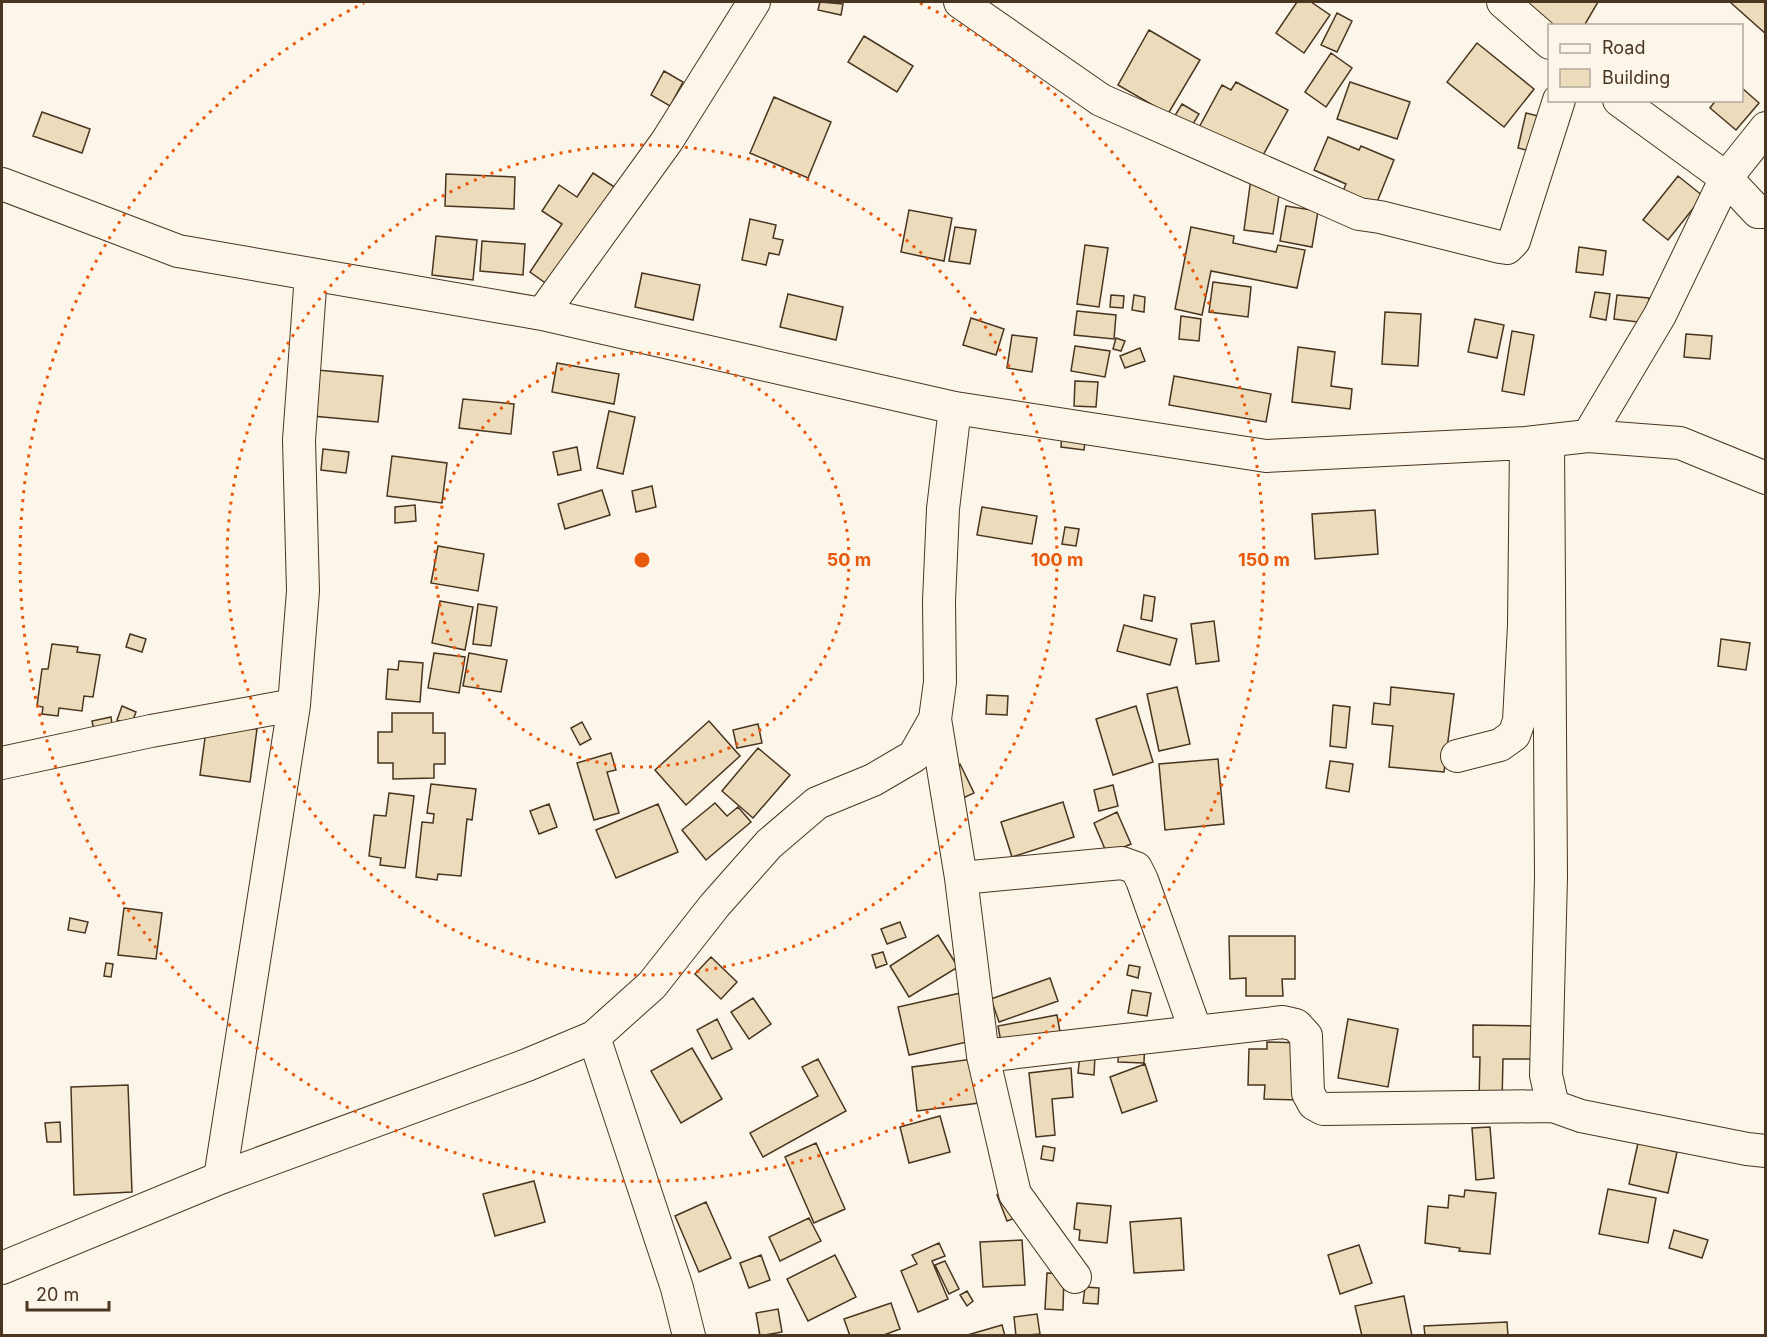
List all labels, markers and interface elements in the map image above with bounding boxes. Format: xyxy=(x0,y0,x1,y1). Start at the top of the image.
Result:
legend xyxy=(1548,24,1743,102)
text: Road xyxy=(1602,37,1645,58)
text: Building xyxy=(1602,67,1670,88)
text: 50 m xyxy=(827,549,871,570)
text: 100 m xyxy=(1031,549,1083,570)
text: 150 m xyxy=(1238,549,1290,570)
centre of rings xyxy=(632,550,652,570)
scale bar xyxy=(27,1274,110,1312)
text: 20 m xyxy=(36,1284,79,1305)

